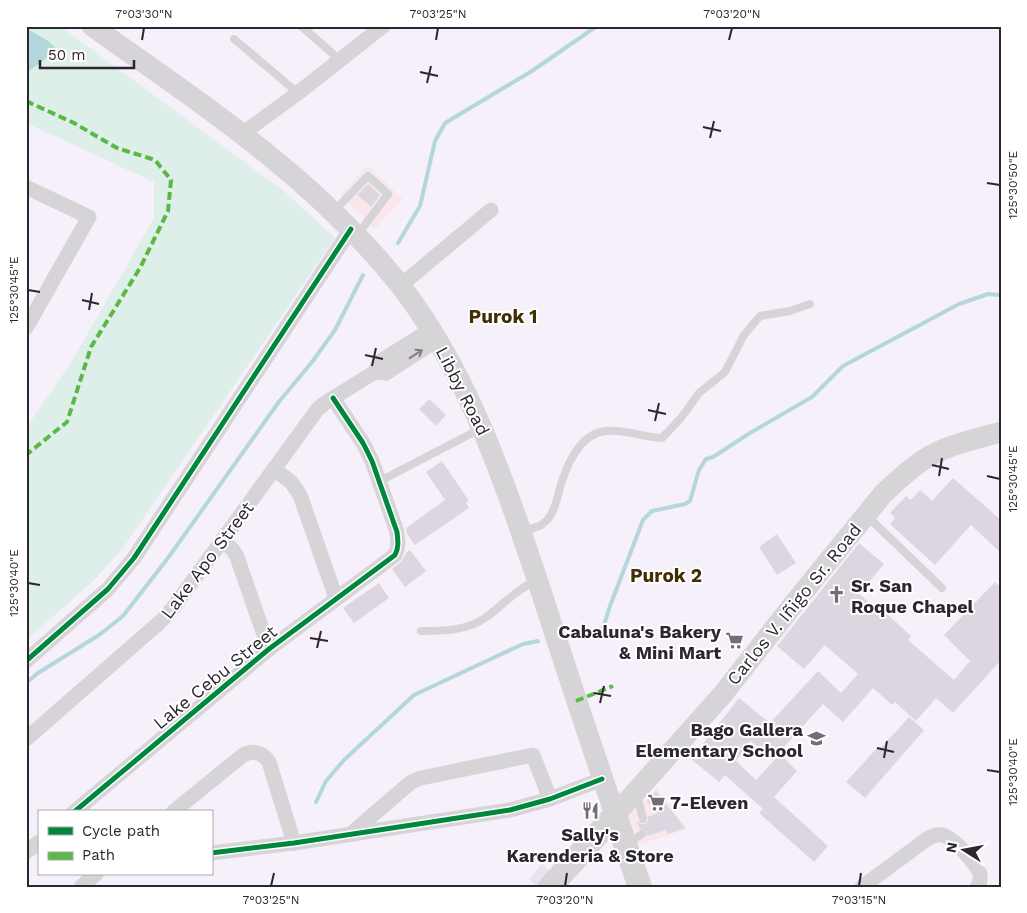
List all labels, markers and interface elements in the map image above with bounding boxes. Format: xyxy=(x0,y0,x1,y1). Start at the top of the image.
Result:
text: 7°03'30"N xyxy=(115,7,173,21)
text: 7°03'25"N xyxy=(410,7,466,21)
text: 7°03'20"N xyxy=(703,7,761,21)
scale bar xyxy=(40,38,134,70)
text: 50 m xyxy=(48,46,85,64)
text: 125°30'50"E xyxy=(1006,150,1020,219)
text: 125°30'45"E xyxy=(7,256,21,324)
district label: Purok 1 xyxy=(469,305,537,328)
street label: Libby Road xyxy=(432,343,494,439)
one-way arrow xyxy=(408,349,422,359)
text: 125°30'45"E xyxy=(1006,445,1020,513)
street label: Lake Apo Street xyxy=(156,497,258,623)
street label: Carlos V. Iñigo Sr. Road xyxy=(722,519,866,689)
text: 125°30'40"E xyxy=(7,549,21,617)
district label: Purok 2 xyxy=(630,564,702,587)
place label: Sr. San Roque Chapel xyxy=(851,575,974,617)
church icon: Sr. San Roque Chapel xyxy=(827,585,847,605)
street label: Lake Cebu Street xyxy=(149,620,281,733)
place label: Cabaluna's Bakery & Mini Mart xyxy=(558,621,722,663)
supermarket icon: Cabaluna's Bakery & Mini Mart xyxy=(725,631,745,651)
place label: Bago Gallera Elementary School xyxy=(635,719,804,761)
school or university icon: Bago Gallera Elementary School xyxy=(807,729,827,749)
text: 125°30'40"E xyxy=(1006,738,1020,806)
supermarket icon: 7-Eleven xyxy=(646,792,666,812)
place label: 7-Eleven xyxy=(670,792,748,813)
restaurant icon: Sally's Karenderia & Store xyxy=(580,801,600,821)
legend xyxy=(38,810,212,876)
text: Cycle path xyxy=(82,822,160,840)
place label: Sally's Karenderia & Store xyxy=(506,824,674,866)
north arrow xyxy=(940,826,990,876)
text: N xyxy=(942,841,960,854)
text: Path xyxy=(82,846,115,864)
text: 7°03'25"N xyxy=(243,893,299,907)
text: 7°03'20"N xyxy=(536,893,594,907)
text: 7°03'15"N xyxy=(832,893,886,907)

